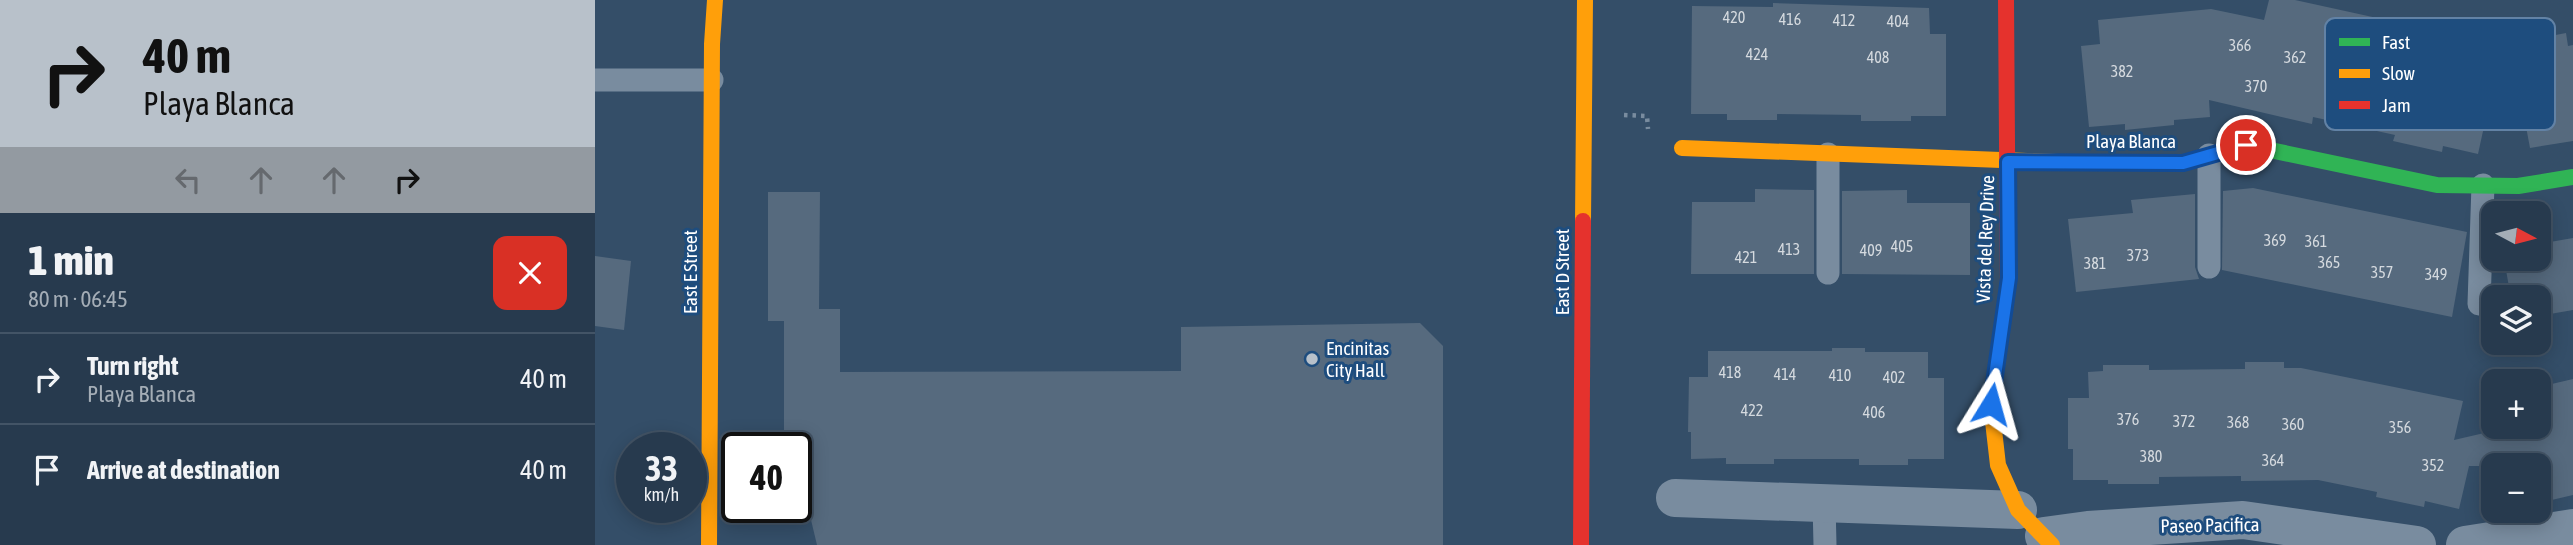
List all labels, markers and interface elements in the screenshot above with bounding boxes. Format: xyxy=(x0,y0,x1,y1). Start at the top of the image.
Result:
house number: 420 xyxy=(1723,8,1745,26)
house number: 416 xyxy=(1779,10,1801,28)
house number: 412 xyxy=(1833,11,1855,29)
house number: 404 xyxy=(1887,12,1909,30)
legend xyxy=(2325,18,2555,130)
text: 40 m xyxy=(143,27,231,83)
icon: right xyxy=(28,28,119,119)
text: Fast xyxy=(2382,31,2410,53)
house number: 366 xyxy=(2229,36,2251,54)
house number: 424 xyxy=(1746,45,1768,63)
house number: 408 xyxy=(1867,48,1889,66)
house number: 362 xyxy=(2284,48,2306,66)
house number: 382 xyxy=(2111,62,2133,80)
text: Slow xyxy=(2382,62,2416,84)
house number: 370 xyxy=(2245,77,2267,95)
text: Playa Blanca xyxy=(143,85,295,122)
text: Jam xyxy=(2382,94,2411,116)
pin xyxy=(2216,115,2276,175)
icon: arrive xyxy=(2227,126,2265,164)
street label: Playa Blanca xyxy=(2086,130,2176,152)
icon: left xyxy=(169,161,207,199)
icon: ahead xyxy=(242,161,280,199)
icon: ahead xyxy=(315,161,353,199)
icon: right xyxy=(388,161,426,199)
street label: Vista del Rey Drive xyxy=(1972,175,1998,303)
north arrow xyxy=(2481,201,2551,271)
map controls xyxy=(2481,201,2551,523)
street label: East D Street xyxy=(1551,229,1573,315)
street label: East E Street xyxy=(679,230,701,314)
house number: 369 xyxy=(2264,231,2286,249)
house number: 361 xyxy=(2305,232,2327,250)
text: 1 min xyxy=(28,236,114,284)
button: close xyxy=(493,236,567,310)
house number: 405 xyxy=(1891,237,1913,255)
house number: 413 xyxy=(1778,240,1800,258)
house number: 409 xyxy=(1860,241,1882,259)
house number: 373 xyxy=(2127,246,2149,264)
house number: 421 xyxy=(1735,248,1757,266)
house number: 365 xyxy=(2318,253,2340,271)
house number: 381 xyxy=(2084,254,2106,272)
house number: 357 xyxy=(2371,263,2393,281)
house number: 349 xyxy=(2425,265,2447,283)
button: layers xyxy=(2481,285,2551,355)
text: 80 m · 06:45 xyxy=(28,286,128,312)
place label: Encinitas City Hall xyxy=(1326,337,1390,381)
text: Turn right xyxy=(87,351,178,381)
marker: Encinitas City Hall xyxy=(1304,351,1320,367)
icon: right xyxy=(28,360,66,398)
house number: 418 xyxy=(1719,363,1741,381)
text: 40 m xyxy=(520,364,567,394)
house number: 414 xyxy=(1774,365,1796,383)
house number: 410 xyxy=(1829,366,1851,384)
position arrow xyxy=(1954,367,2028,441)
house number: 402 xyxy=(1883,368,1905,386)
button: + xyxy=(2481,369,2551,439)
text: Playa Blanca xyxy=(87,381,196,407)
house number: 422 xyxy=(1741,401,1763,419)
house number: 406 xyxy=(1863,403,1885,421)
house number: 376 xyxy=(2117,410,2139,428)
house number: 372 xyxy=(2173,412,2195,430)
house number: 368 xyxy=(2227,413,2249,431)
house number: 360 xyxy=(2282,415,2304,433)
house number: 356 xyxy=(2389,418,2411,436)
speed limit sign: 40 xyxy=(721,432,812,523)
house number: 380 xyxy=(2140,447,2162,465)
text: 33 xyxy=(645,448,678,488)
icon: arrive xyxy=(28,451,66,489)
house number: 364 xyxy=(2262,451,2284,469)
button: − xyxy=(2481,453,2551,523)
text: Arrive at destination xyxy=(87,455,280,485)
text: 40 m xyxy=(520,455,567,485)
house number: 352 xyxy=(2422,456,2444,474)
text: km/h xyxy=(644,484,679,505)
street label: Paseo Pacifica xyxy=(2160,513,2260,537)

